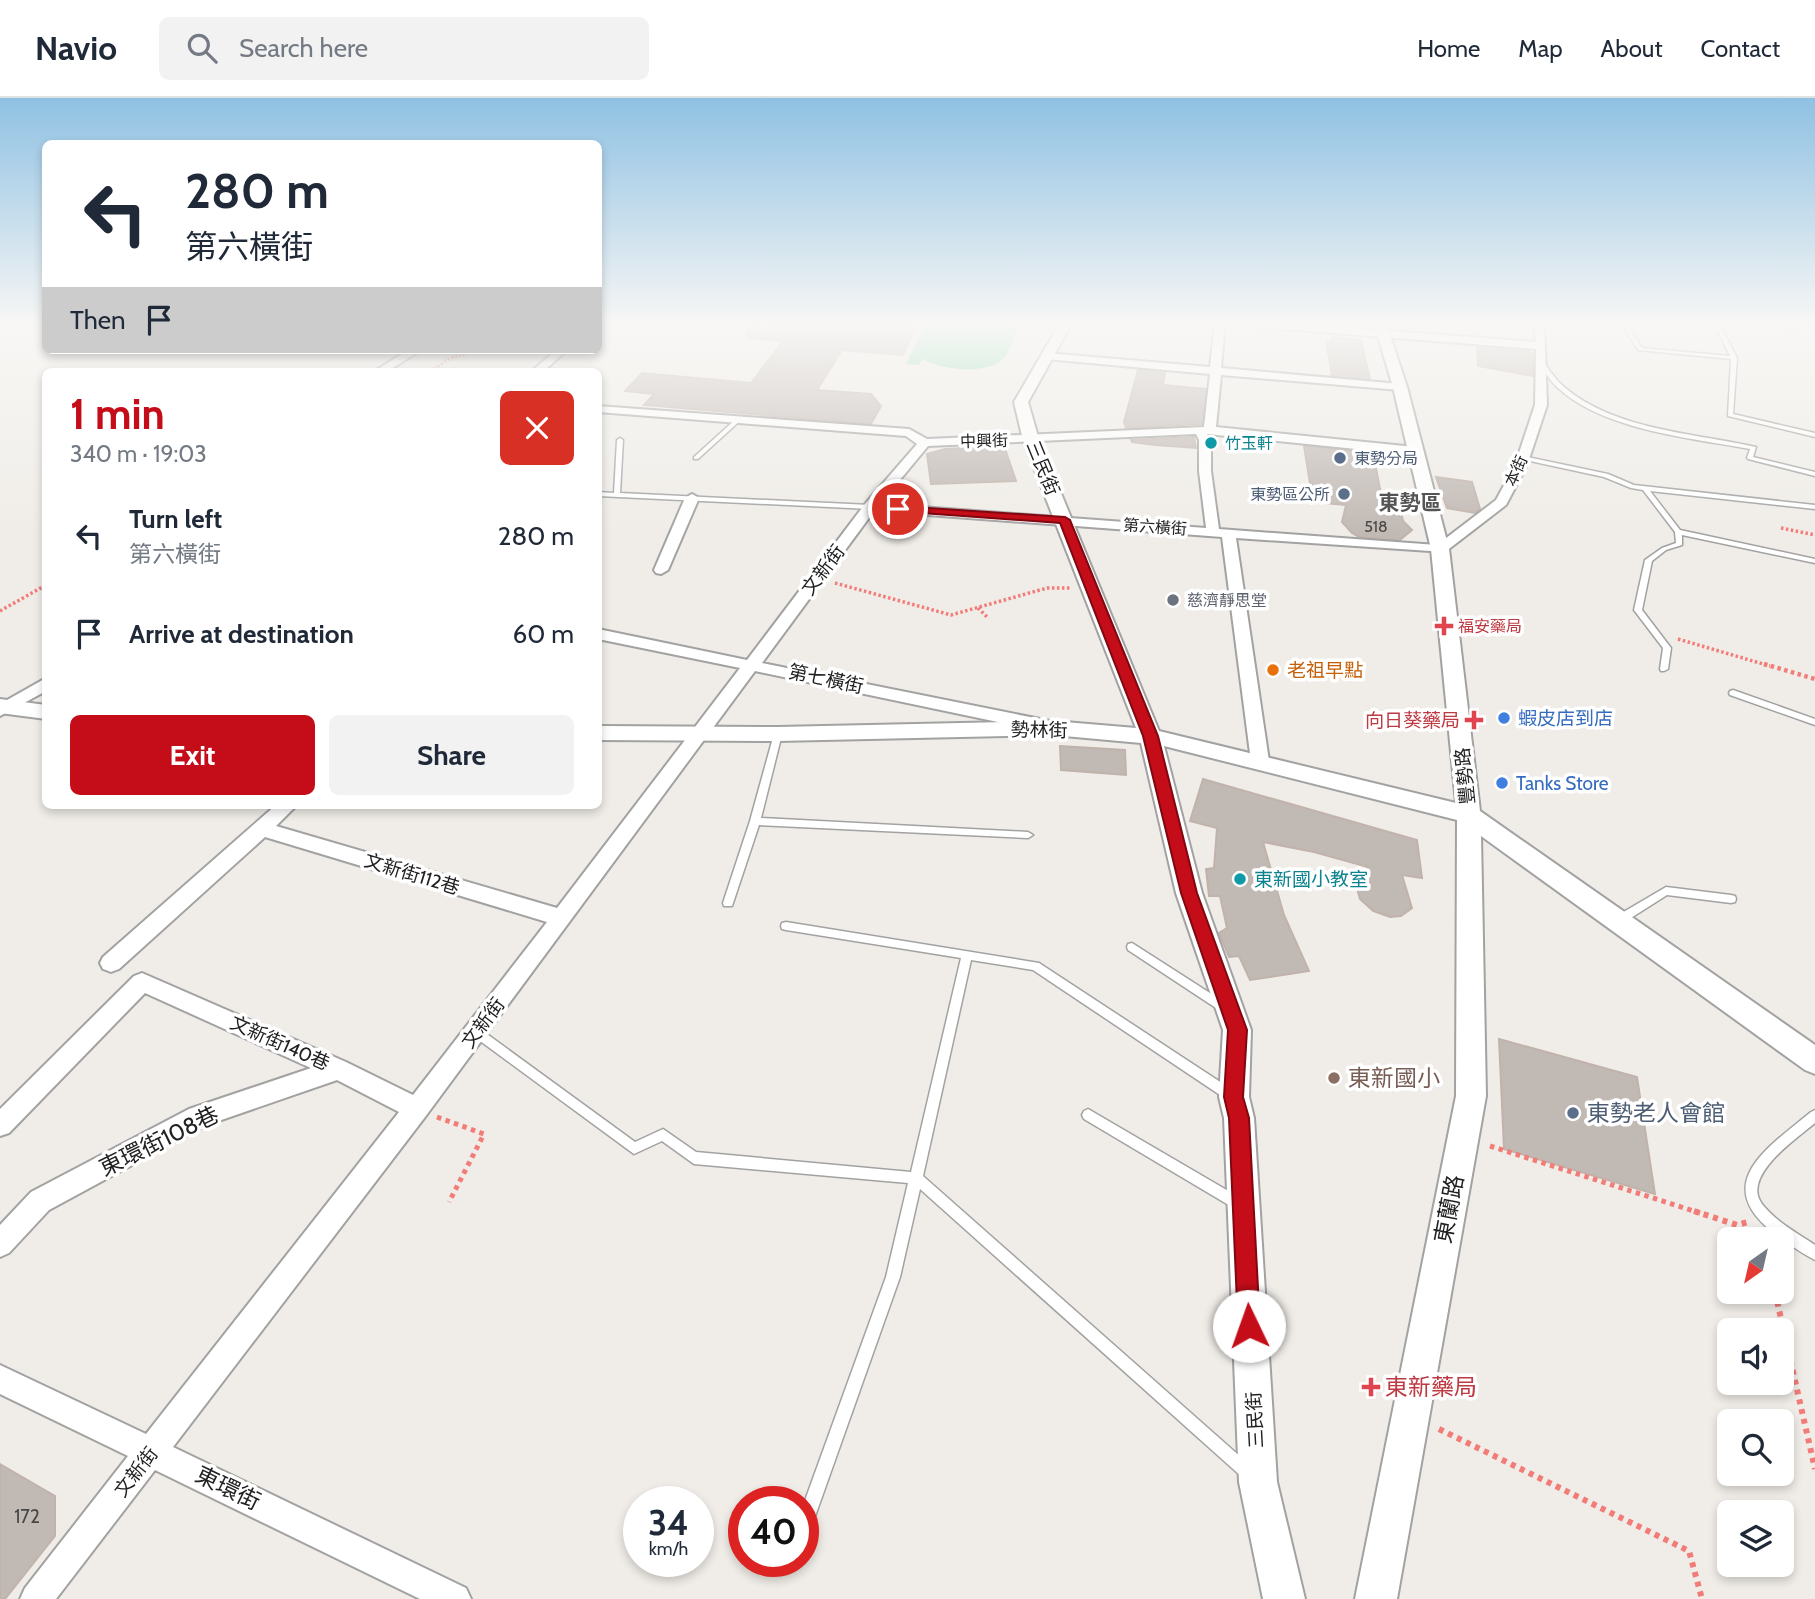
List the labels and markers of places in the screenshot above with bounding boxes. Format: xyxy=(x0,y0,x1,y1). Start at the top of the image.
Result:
place label: 竹玉軒 xyxy=(1225,434,1273,453)
marker: 竹玉軒 xyxy=(1203,435,1219,451)
place label: 東勢分局 xyxy=(1354,449,1418,468)
marker: 東勢分局 xyxy=(1332,450,1348,466)
pin xyxy=(868,479,928,539)
place label: 東勢區公所 xyxy=(1250,485,1330,504)
marker: 東勢區公所 xyxy=(1336,486,1352,502)
place label: 慈濟靜思堂 xyxy=(1187,591,1267,610)
marker: 慈濟靜思堂 xyxy=(1165,592,1181,608)
place label: 福安藥局 xyxy=(1458,617,1522,636)
marker: 福安藥局 xyxy=(1436,618,1452,634)
place label: 老祖早點 xyxy=(1287,659,1363,682)
marker: 老祖早點 xyxy=(1265,662,1281,678)
place label: 蝦皮店到店 xyxy=(1518,707,1613,730)
place label: 向日葵藥局 xyxy=(1365,709,1460,732)
marker: 蝦皮店到店 xyxy=(1496,710,1512,726)
marker: 向日葵藥局 xyxy=(1466,712,1482,728)
place label: Tanks Store xyxy=(1516,772,1609,795)
marker: Tanks Store xyxy=(1494,775,1510,791)
place label: 東新國小教室 xyxy=(1254,868,1368,891)
marker: 東新國小教室 xyxy=(1232,871,1248,887)
place label: 東新國小 xyxy=(1348,1064,1440,1092)
marker: 東新國小 xyxy=(1326,1070,1342,1086)
place label: 東勢老人會館 xyxy=(1587,1099,1725,1127)
marker: 東勢老人會館 xyxy=(1565,1105,1581,1121)
place label: 東新藥局 xyxy=(1385,1373,1477,1401)
marker: 東新藥局 xyxy=(1363,1379,1379,1395)

